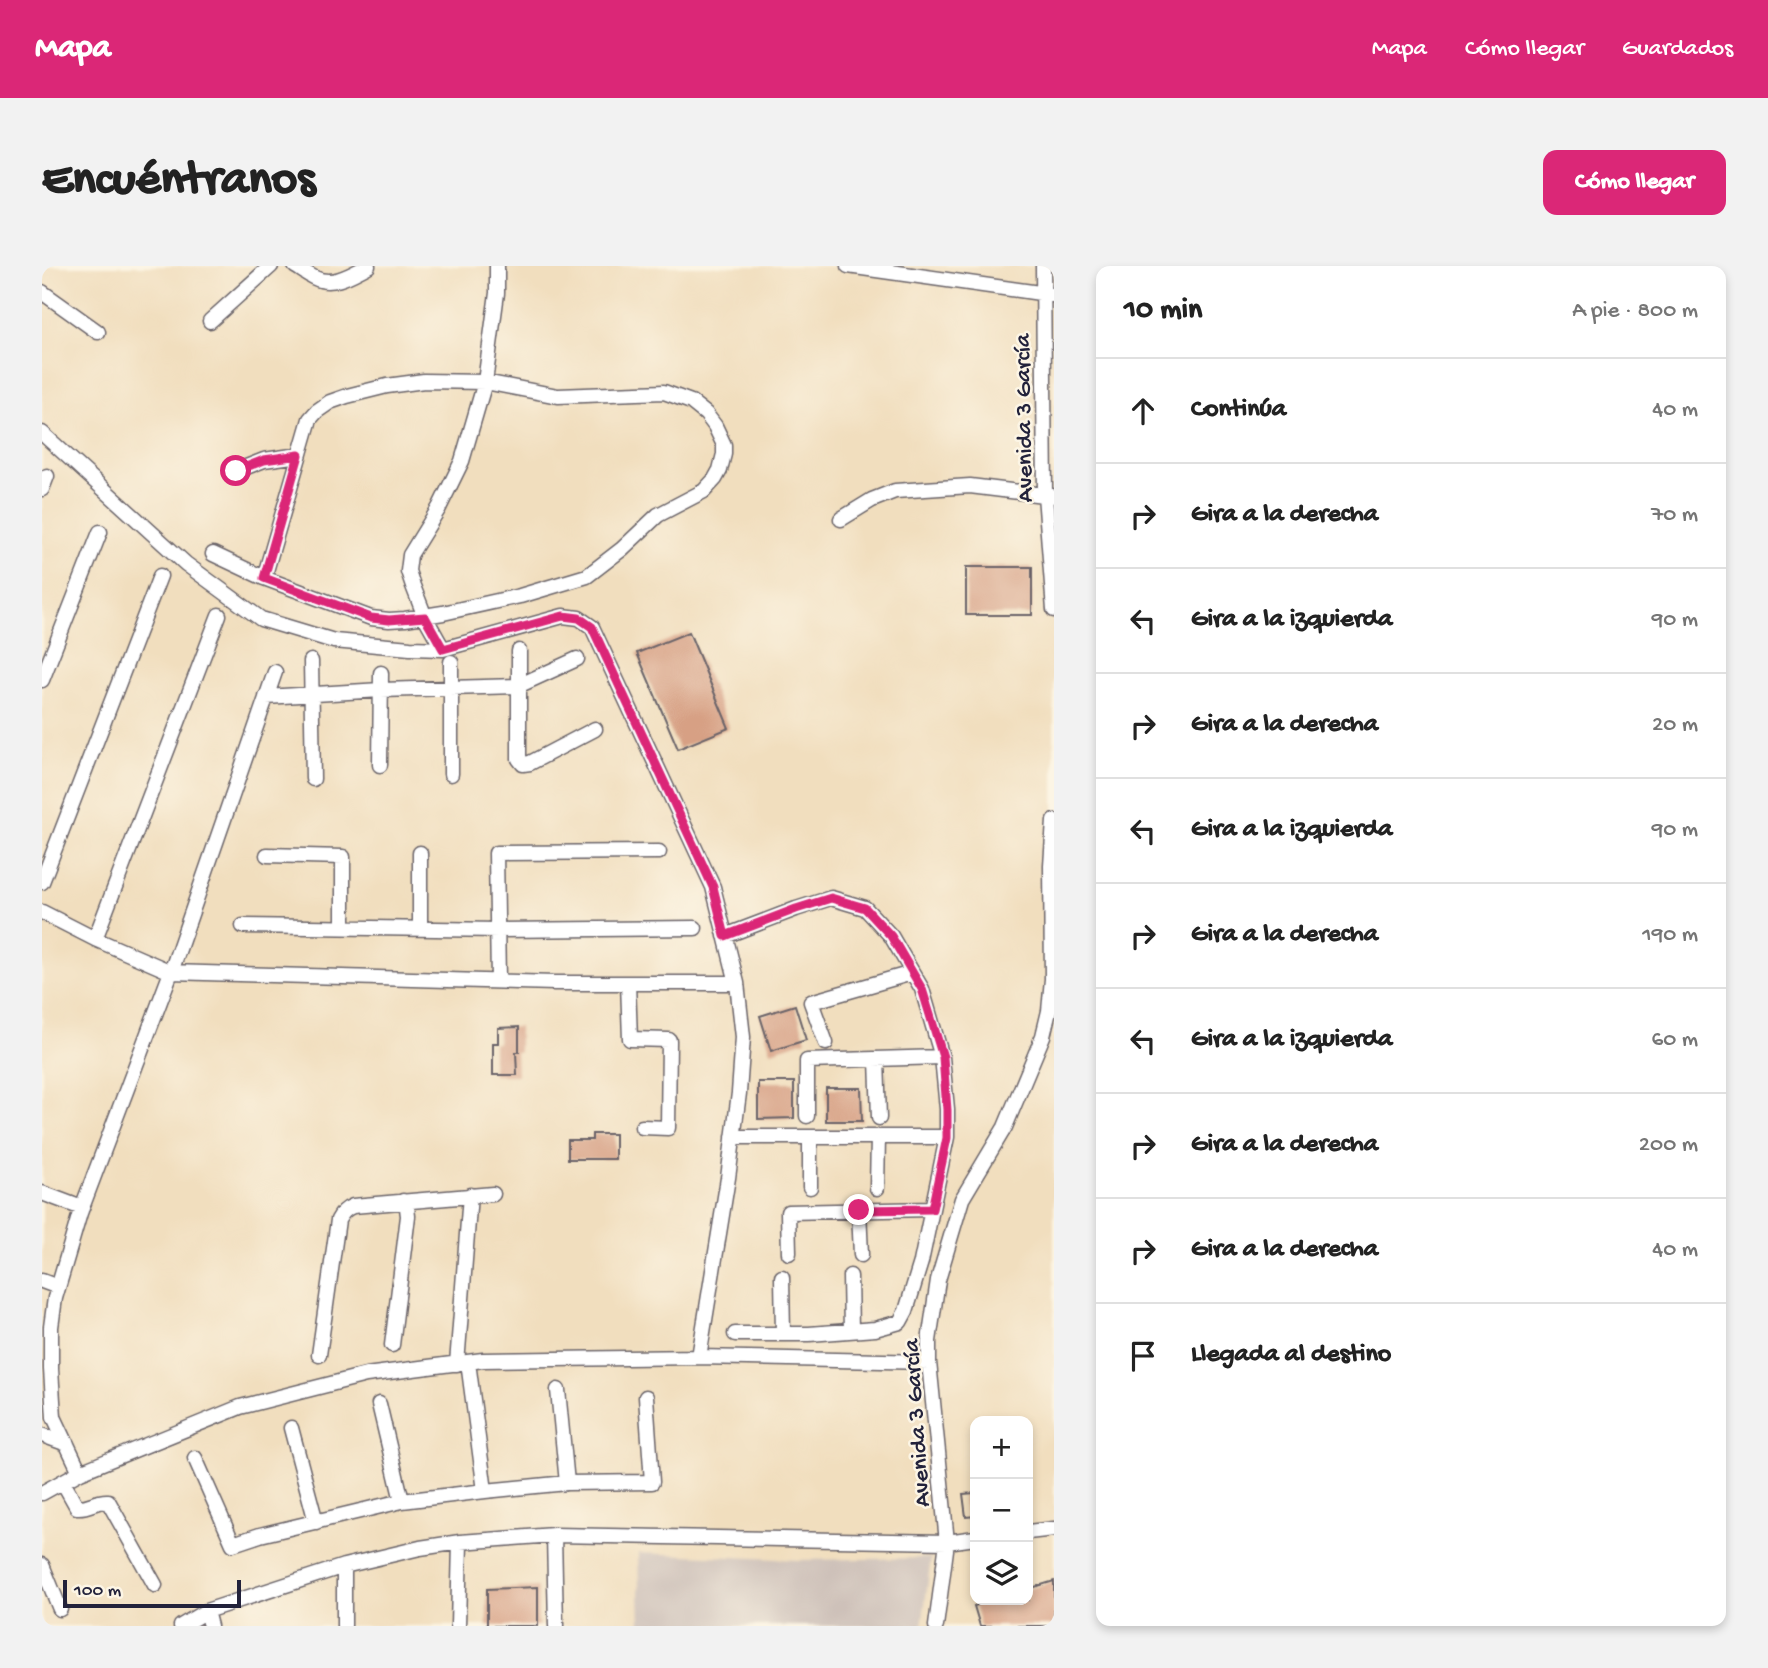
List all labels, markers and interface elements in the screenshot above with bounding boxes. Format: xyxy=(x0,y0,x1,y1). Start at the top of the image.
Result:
text: Mapa xyxy=(35,30,111,68)
text: Mapa xyxy=(1372,35,1427,64)
text: Cómo llegar xyxy=(1465,35,1584,64)
text: Guardados xyxy=(1622,35,1733,64)
button: Cómo llegar xyxy=(1543,150,1726,215)
text: Encuéntranos xyxy=(42,153,315,211)
text: 10 min xyxy=(1124,294,1202,329)
text: A pie · 800 m xyxy=(1572,298,1698,325)
street label: Avenida 3 García xyxy=(1010,333,1041,502)
icon: ahead xyxy=(1124,392,1162,430)
text: Continúa xyxy=(1191,395,1286,426)
text: 40 m xyxy=(1652,397,1698,424)
route start xyxy=(220,455,251,486)
icon: right xyxy=(1124,497,1162,535)
text: Gira a la derecha xyxy=(1191,500,1378,531)
text: 70 m xyxy=(1651,502,1698,529)
icon: left xyxy=(1124,602,1162,640)
text: Gira a la izquierda xyxy=(1191,605,1393,636)
text: 90 m xyxy=(1652,607,1698,634)
icon: right xyxy=(1124,707,1162,745)
text: Gira a la derecha xyxy=(1191,710,1378,741)
text: 20 m xyxy=(1652,712,1698,739)
icon: left xyxy=(1124,812,1162,850)
text: Gira a la izquierda xyxy=(1191,815,1393,846)
text: 90 m xyxy=(1652,817,1698,844)
icon: right xyxy=(1124,917,1162,955)
text: Gira a la derecha xyxy=(1191,920,1378,951)
text: 190 m xyxy=(1642,922,1698,949)
icon: left xyxy=(1124,1022,1162,1060)
text: Gira a la izquierda xyxy=(1191,1025,1393,1056)
text: 60 m xyxy=(1652,1027,1698,1054)
icon: right xyxy=(1124,1127,1162,1165)
text: Gira a la derecha xyxy=(1191,1130,1378,1161)
text: 200 m xyxy=(1639,1132,1698,1159)
route end xyxy=(843,1194,874,1225)
icon: right xyxy=(1124,1232,1162,1270)
text: Gira a la derecha xyxy=(1191,1235,1378,1266)
text: 40 m xyxy=(1652,1237,1698,1264)
street label: Avenida 3 García xyxy=(898,1337,939,1508)
icon: arrive xyxy=(1124,1337,1162,1375)
text: Llegada al destino xyxy=(1191,1340,1391,1371)
map controls xyxy=(970,1416,1033,1605)
button: + xyxy=(970,1416,1033,1479)
button: − xyxy=(970,1479,1033,1542)
button: layers xyxy=(970,1542,1033,1605)
scale bar xyxy=(63,1577,242,1609)
text: 100 m xyxy=(74,1580,121,1603)

